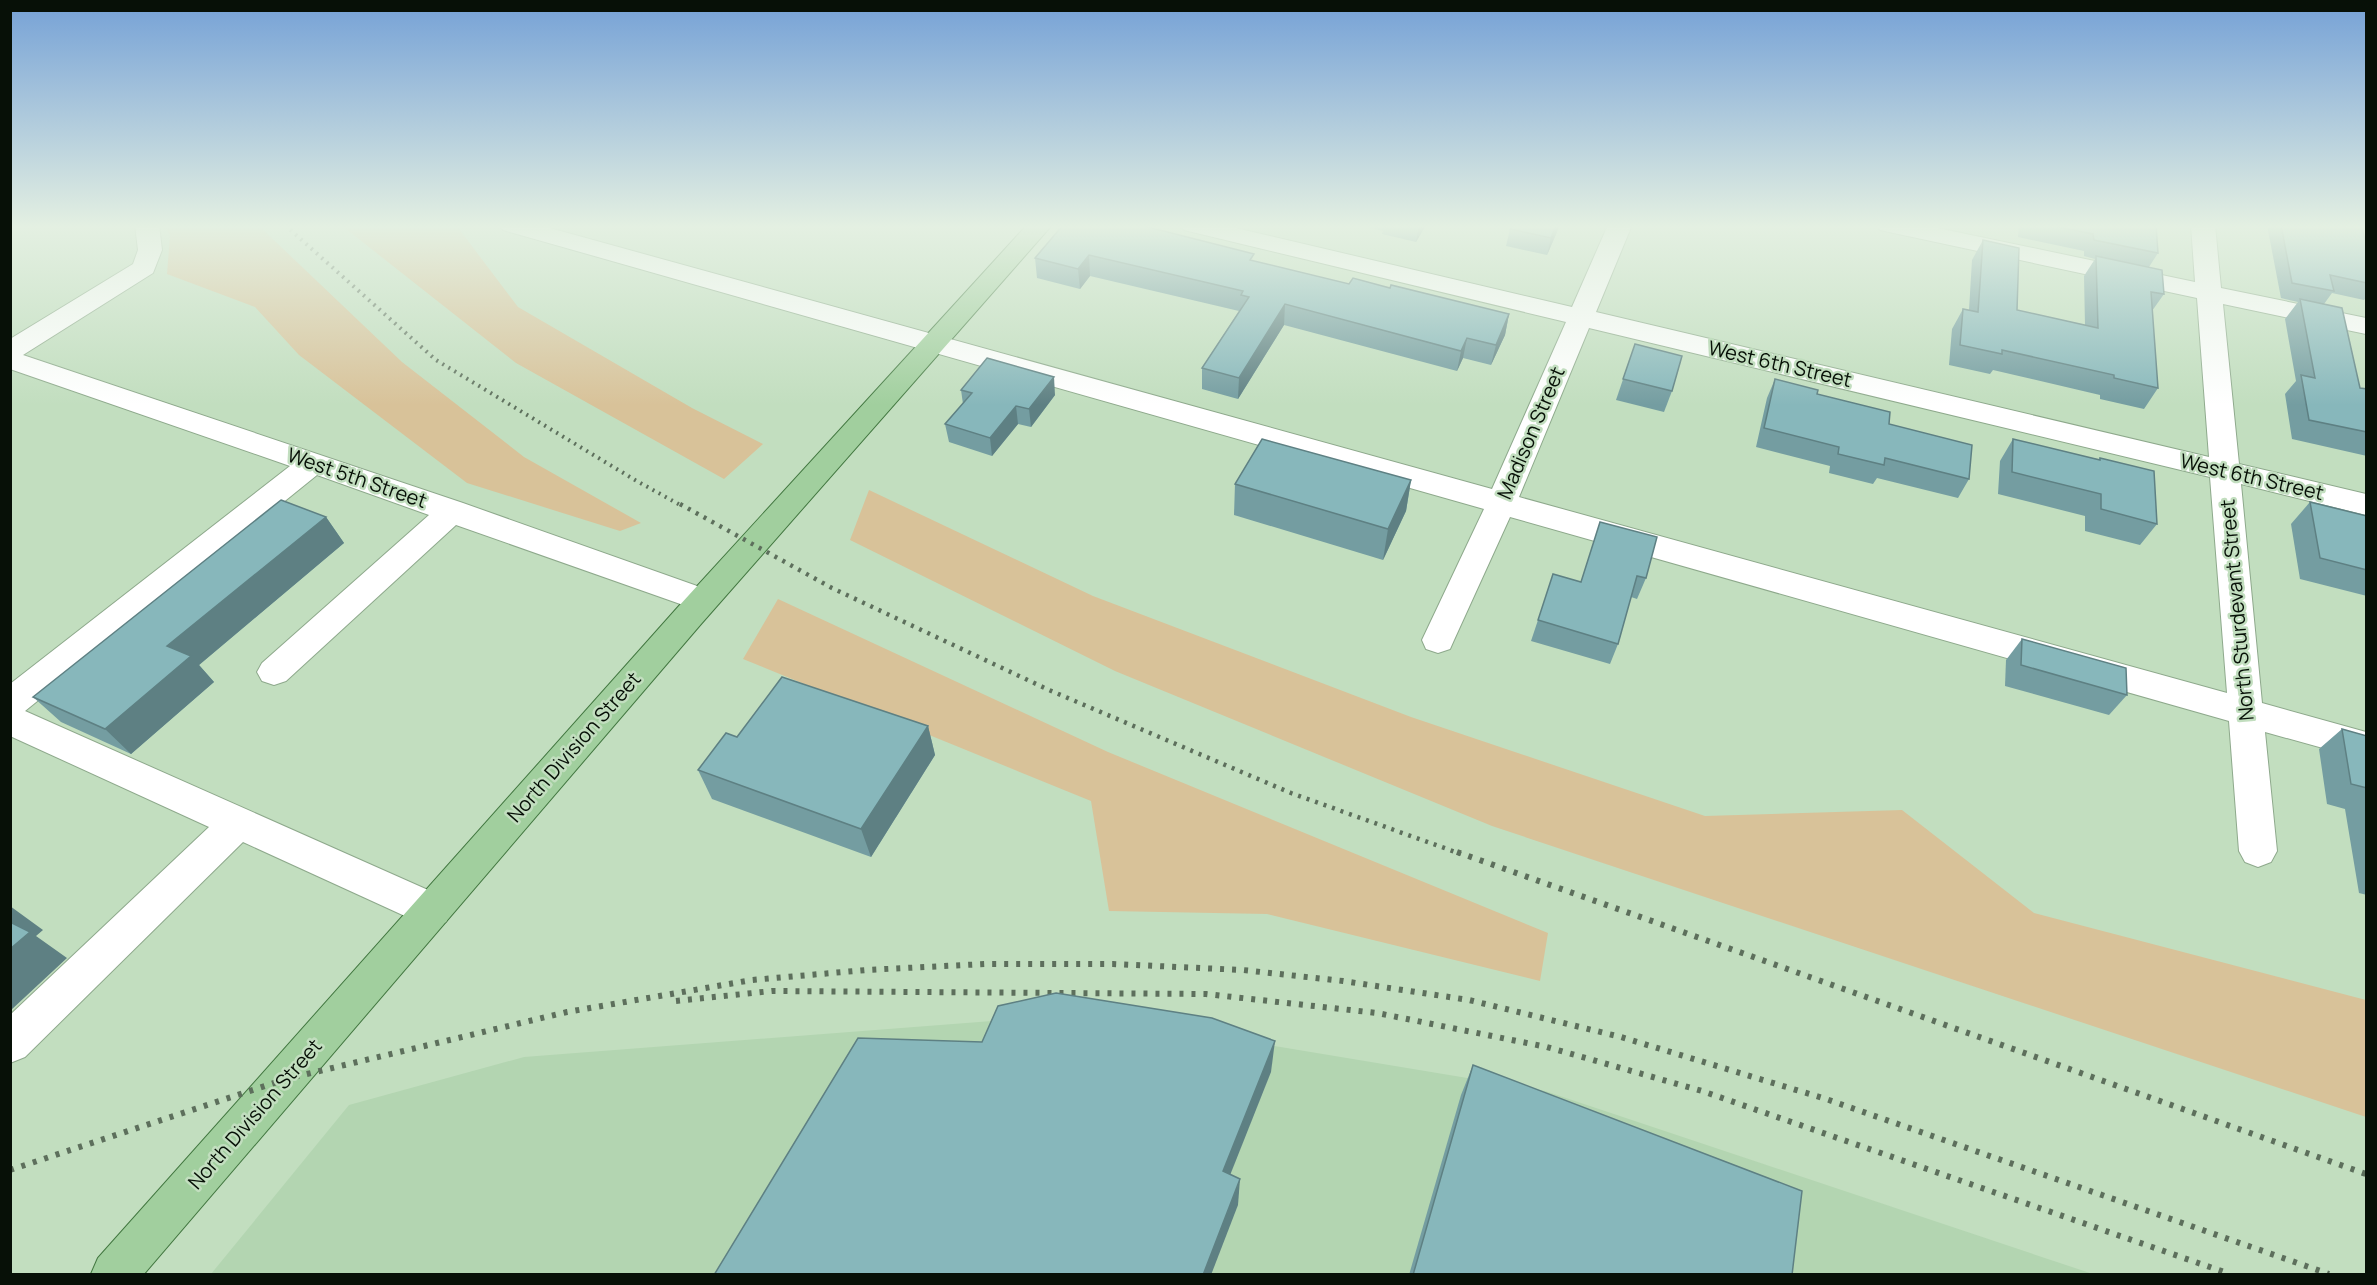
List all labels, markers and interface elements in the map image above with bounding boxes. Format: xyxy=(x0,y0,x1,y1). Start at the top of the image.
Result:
street label: West 6th Street xyxy=(1706,334,1855,393)
street label: Madison Street xyxy=(1490,362,1571,503)
street label: West 5th Street xyxy=(284,441,431,514)
street label: West 6th Street xyxy=(2178,447,2327,506)
street label: North Sturdevant Street xyxy=(2213,498,2260,722)
street label: North Division Street xyxy=(501,666,647,828)
street label: North Division Street xyxy=(182,1033,328,1195)

